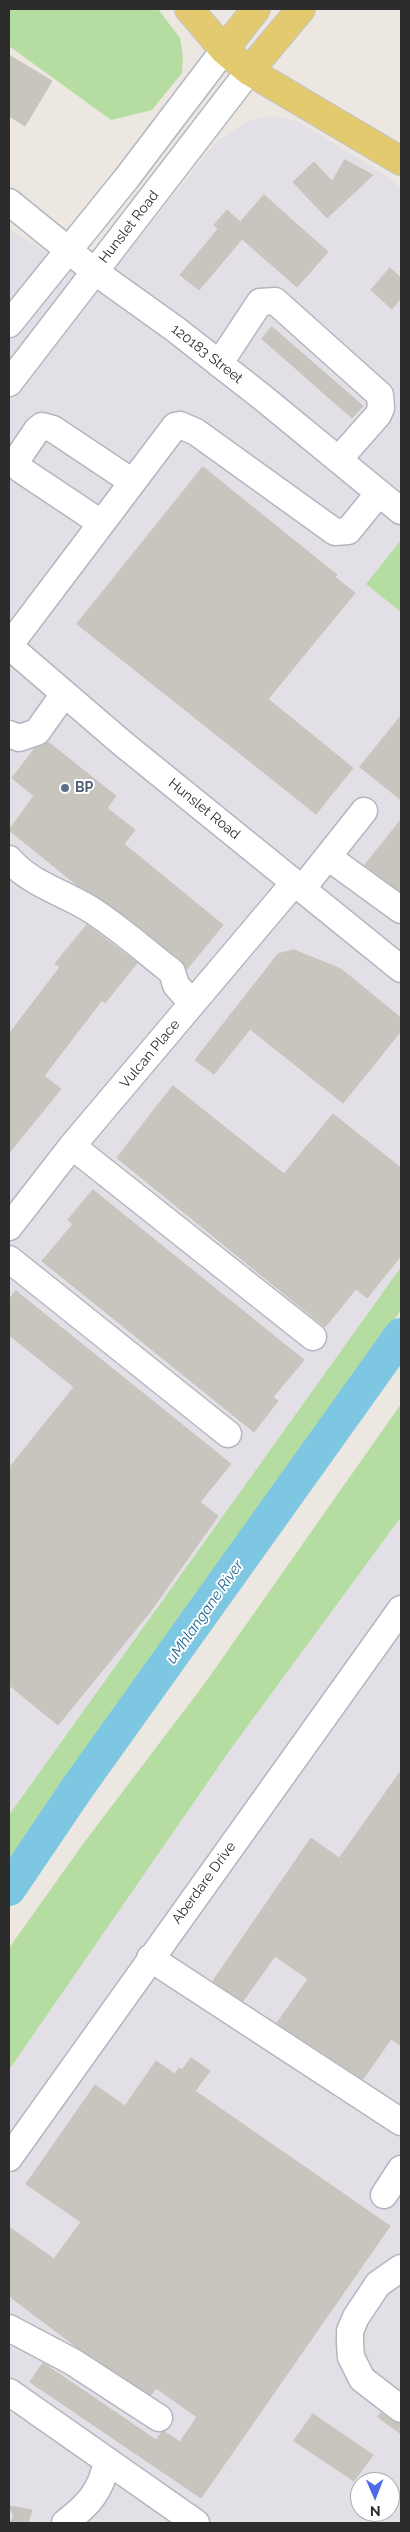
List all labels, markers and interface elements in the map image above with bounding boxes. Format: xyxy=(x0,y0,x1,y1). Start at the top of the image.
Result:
street label: Hunslet Road xyxy=(95,187,163,267)
street label: 120183 Street xyxy=(168,321,246,387)
street label: Hunslet Road xyxy=(165,775,243,843)
place label: BP xyxy=(75,780,93,796)
marker: BP xyxy=(59,782,71,794)
street label: Vulcan Place xyxy=(117,1016,183,1092)
water label: uMhlangane River xyxy=(163,1557,247,1667)
street label: Aberdare Drive xyxy=(169,1839,239,1927)
north arrow xyxy=(350,2472,400,2522)
text: N xyxy=(370,2503,381,2519)

